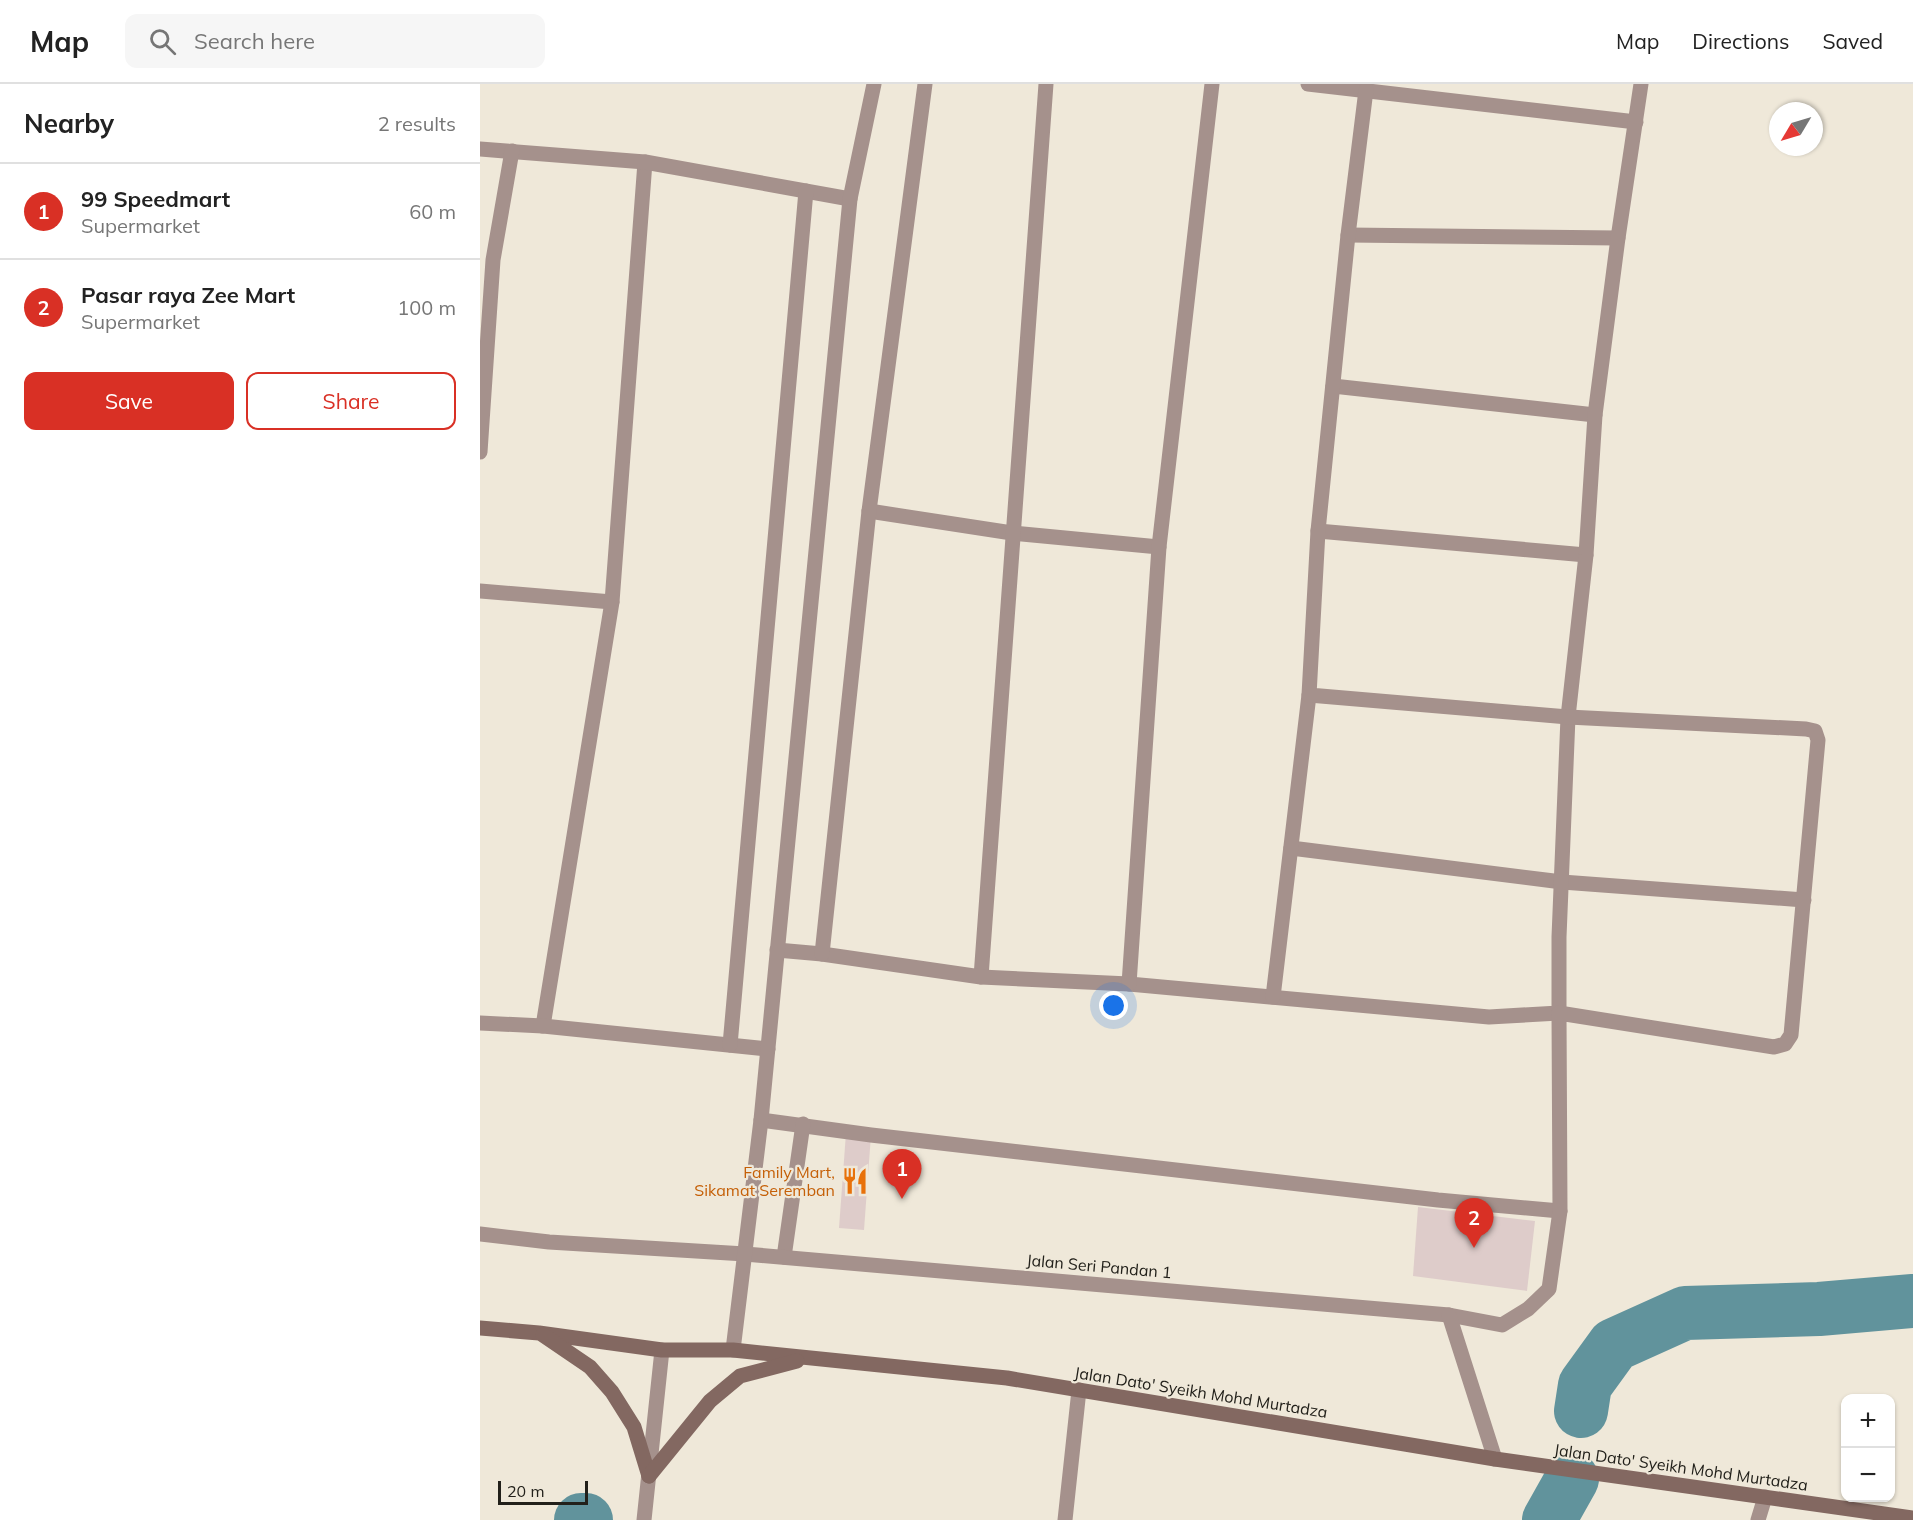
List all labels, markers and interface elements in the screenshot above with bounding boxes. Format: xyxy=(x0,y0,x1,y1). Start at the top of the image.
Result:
search box xyxy=(125,14,545,68)
text: Map xyxy=(30,24,89,59)
icon: search xyxy=(146,25,179,58)
text: Search here xyxy=(194,27,315,55)
text: Map xyxy=(1616,28,1659,54)
text: Directions xyxy=(1692,28,1789,54)
text: Saved xyxy=(1822,28,1883,54)
north arrow xyxy=(1769,102,1823,156)
text: Nearby xyxy=(24,107,114,140)
text: 2 results xyxy=(378,111,456,136)
text: 99 Speedmart xyxy=(81,185,230,213)
text: 1 xyxy=(38,199,50,224)
text: 60 m xyxy=(409,199,456,224)
text: Supermarket xyxy=(81,213,200,238)
text: Pasar raya Zee Mart xyxy=(81,281,295,309)
text: 2 xyxy=(38,295,50,320)
text: 100 m xyxy=(397,295,456,320)
text: Supermarket xyxy=(81,309,200,334)
button: Save xyxy=(24,372,234,430)
button: Share xyxy=(246,372,456,430)
your location xyxy=(1099,991,1128,1020)
pin: 1 xyxy=(882,1150,922,1199)
place label: Family Mart, Sikamat Seremban xyxy=(694,1162,835,1200)
restaurant icon: Family Mart, Sikamat Seremban xyxy=(840,1166,870,1196)
pin: 2 xyxy=(1454,1198,1494,1248)
street label: Jalan Seri Pandan 1 xyxy=(1026,1250,1172,1282)
street label: Jalan Dato' Syeikh Mohd Murtadza xyxy=(1073,1362,1329,1422)
map controls xyxy=(1841,1394,1895,1502)
button: + xyxy=(1841,1394,1895,1448)
street label: Jalan Dato' Syeikh Mohd Murtadza xyxy=(1553,1439,1809,1495)
button: − xyxy=(1841,1448,1895,1502)
scale bar xyxy=(498,1478,588,1506)
text: 20 m xyxy=(507,1481,544,1501)

